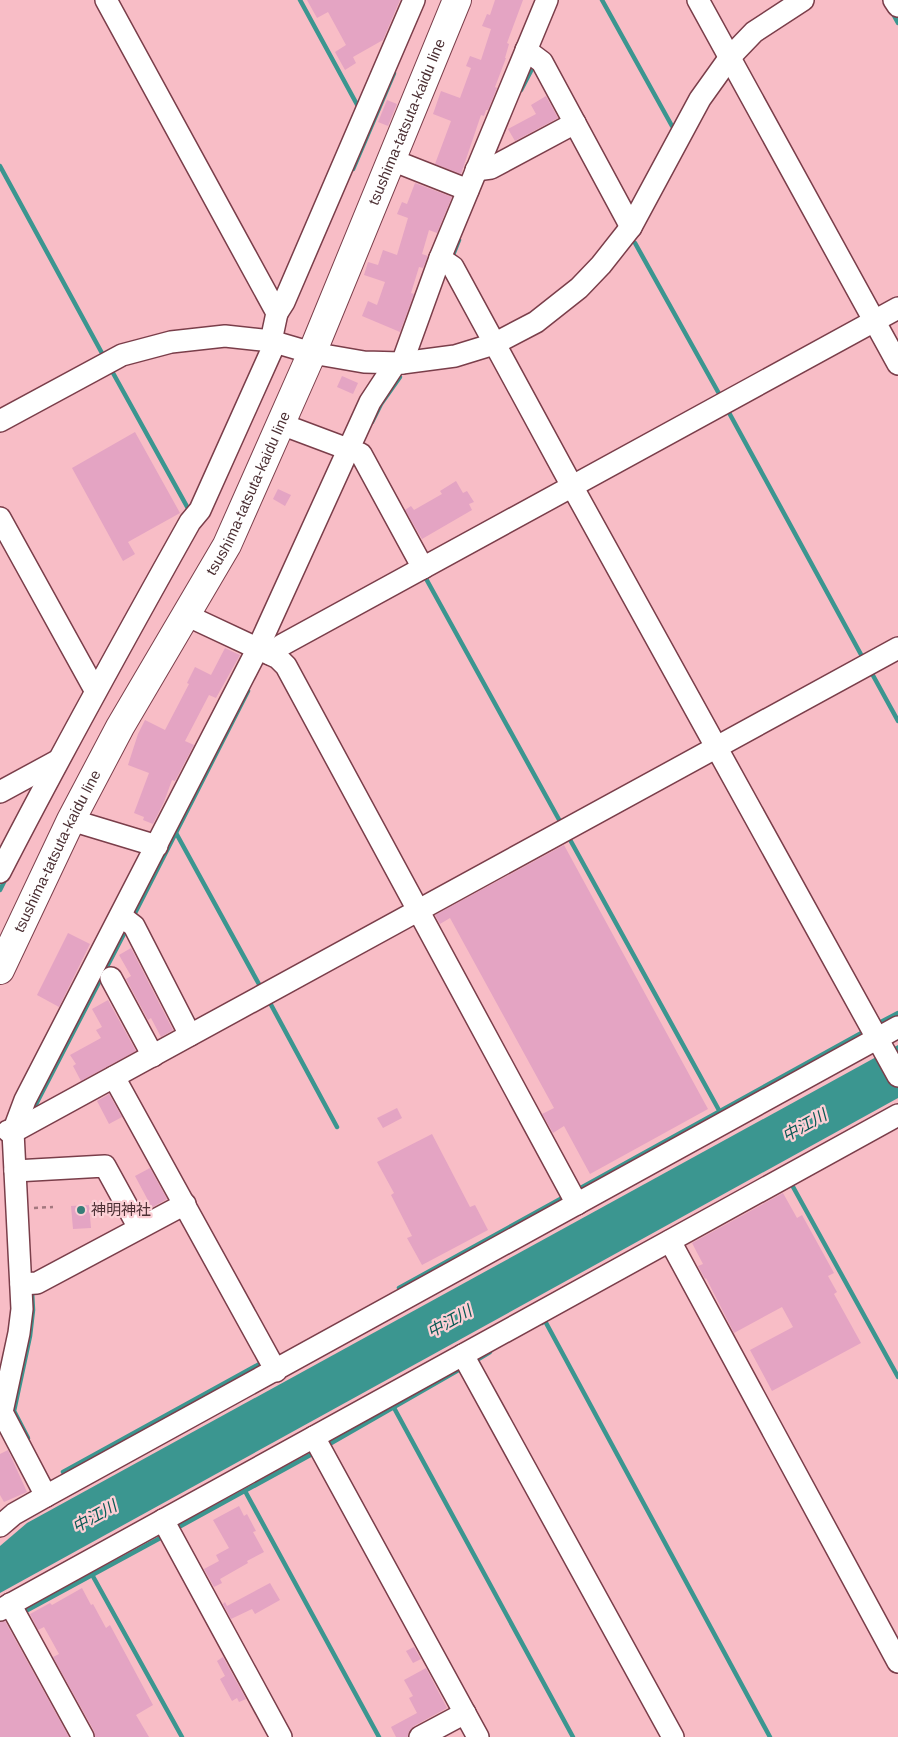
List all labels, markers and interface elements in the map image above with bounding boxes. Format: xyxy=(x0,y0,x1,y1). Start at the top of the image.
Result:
street label: tsushima-tatsuta-kaidu line xyxy=(365,36,448,208)
street label: tsushima-tatsuta-kaidu line xyxy=(202,409,293,578)
street label: tsushima-tatsuta-kaidu line xyxy=(10,767,104,935)
water label: 中江川 xyxy=(779,1105,831,1145)
place label: 神明神社 xyxy=(91,1201,151,1218)
marker: 神明神社 xyxy=(75,1204,87,1216)
water label: 中江川 xyxy=(424,1301,476,1341)
water label: 中江川 xyxy=(69,1496,121,1536)

